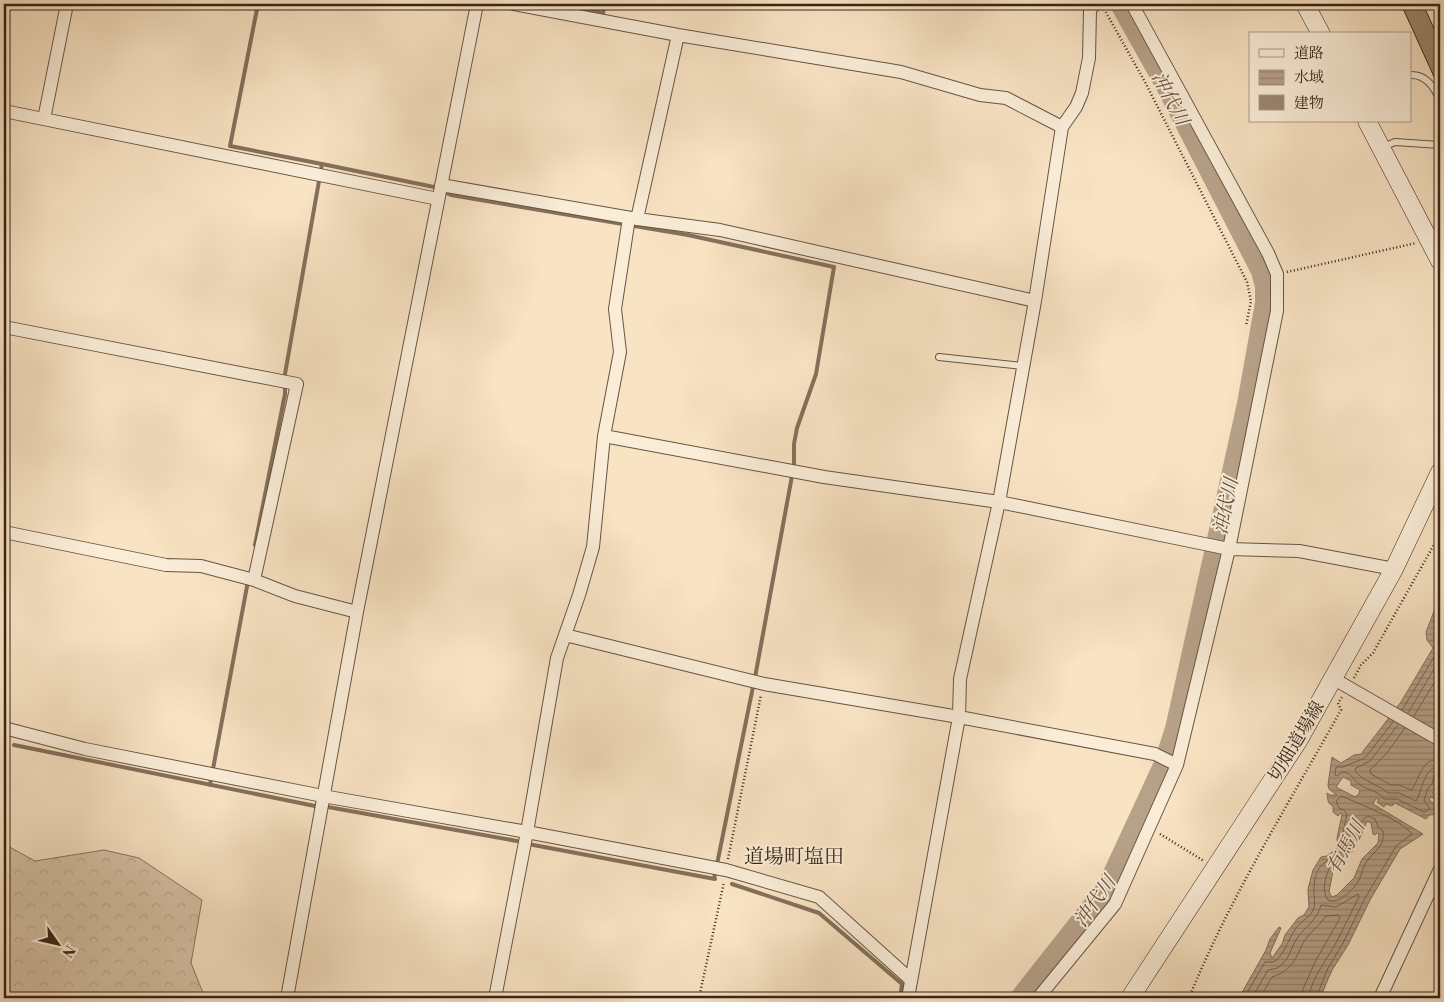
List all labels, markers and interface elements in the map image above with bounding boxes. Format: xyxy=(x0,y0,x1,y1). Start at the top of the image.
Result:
legend xyxy=(1249,32,1412,122)
text: 道路 xyxy=(1294,44,1324,63)
water label: 沖代川 xyxy=(1146,68,1195,131)
text: 水域 xyxy=(1294,68,1324,87)
text: 建物 xyxy=(1294,94,1324,113)
water label: 沖代川 xyxy=(1208,474,1244,537)
street label: 切畑道場線 xyxy=(1263,697,1329,786)
water label: 有馬川 xyxy=(1322,815,1371,878)
district label: 道場町塩田 xyxy=(744,845,844,870)
water label: 沖代川 xyxy=(1069,870,1122,932)
north arrow xyxy=(32,920,82,970)
text: N xyxy=(57,941,79,960)

